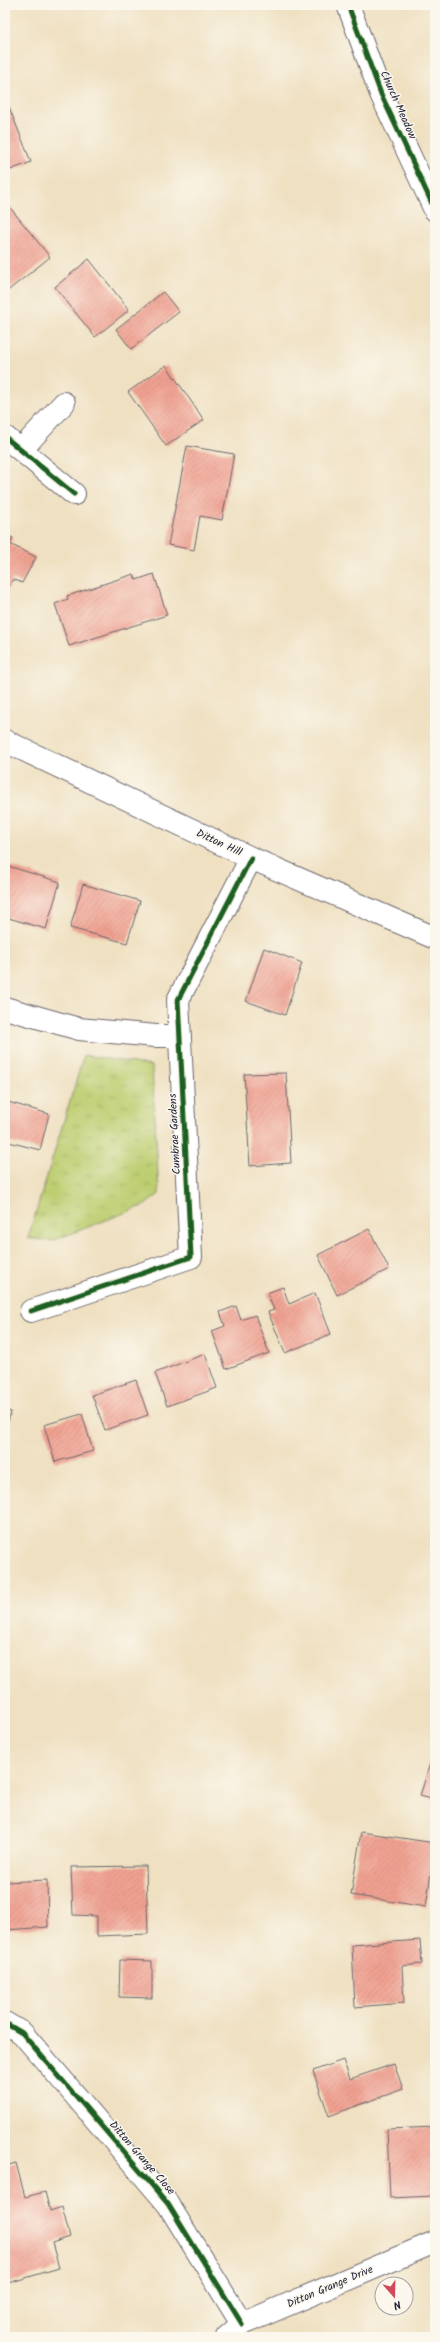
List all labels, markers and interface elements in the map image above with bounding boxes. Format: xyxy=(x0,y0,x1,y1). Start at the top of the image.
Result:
street label: Church Meadow xyxy=(375,68,421,143)
street label: Ditton Hill xyxy=(193,825,245,862)
street label: Cumbrae Gardens xyxy=(164,1093,186,1175)
street label: Ditton Grange Close xyxy=(105,2117,179,2199)
street label: Ditton Grange Drive xyxy=(284,2261,376,2313)
north arrow xyxy=(374,2276,414,2316)
text: N xyxy=(391,2295,403,2314)

